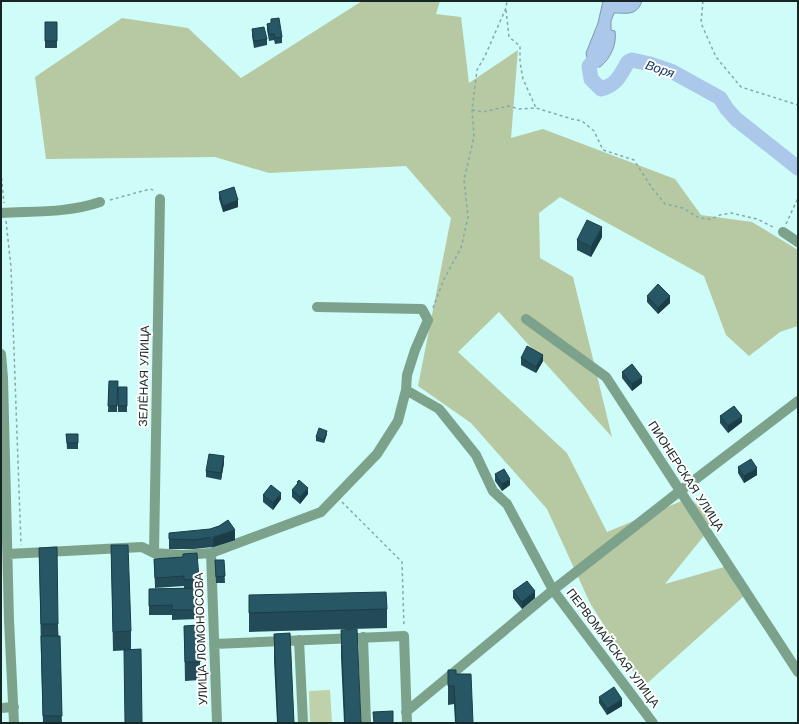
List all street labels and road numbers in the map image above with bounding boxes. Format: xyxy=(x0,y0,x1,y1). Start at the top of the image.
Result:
street label: ЗЕЛЁНАЯ УЛИЦА xyxy=(136,325,152,427)
street label: ПИОНЕРСКАЯ УЛИЦА xyxy=(645,418,727,534)
street label: УЛИЦА ЛОМОНОСОВА xyxy=(192,572,210,706)
street label: ПЕРВОМАЙСКАЯ УЛИЦА xyxy=(564,585,663,710)

